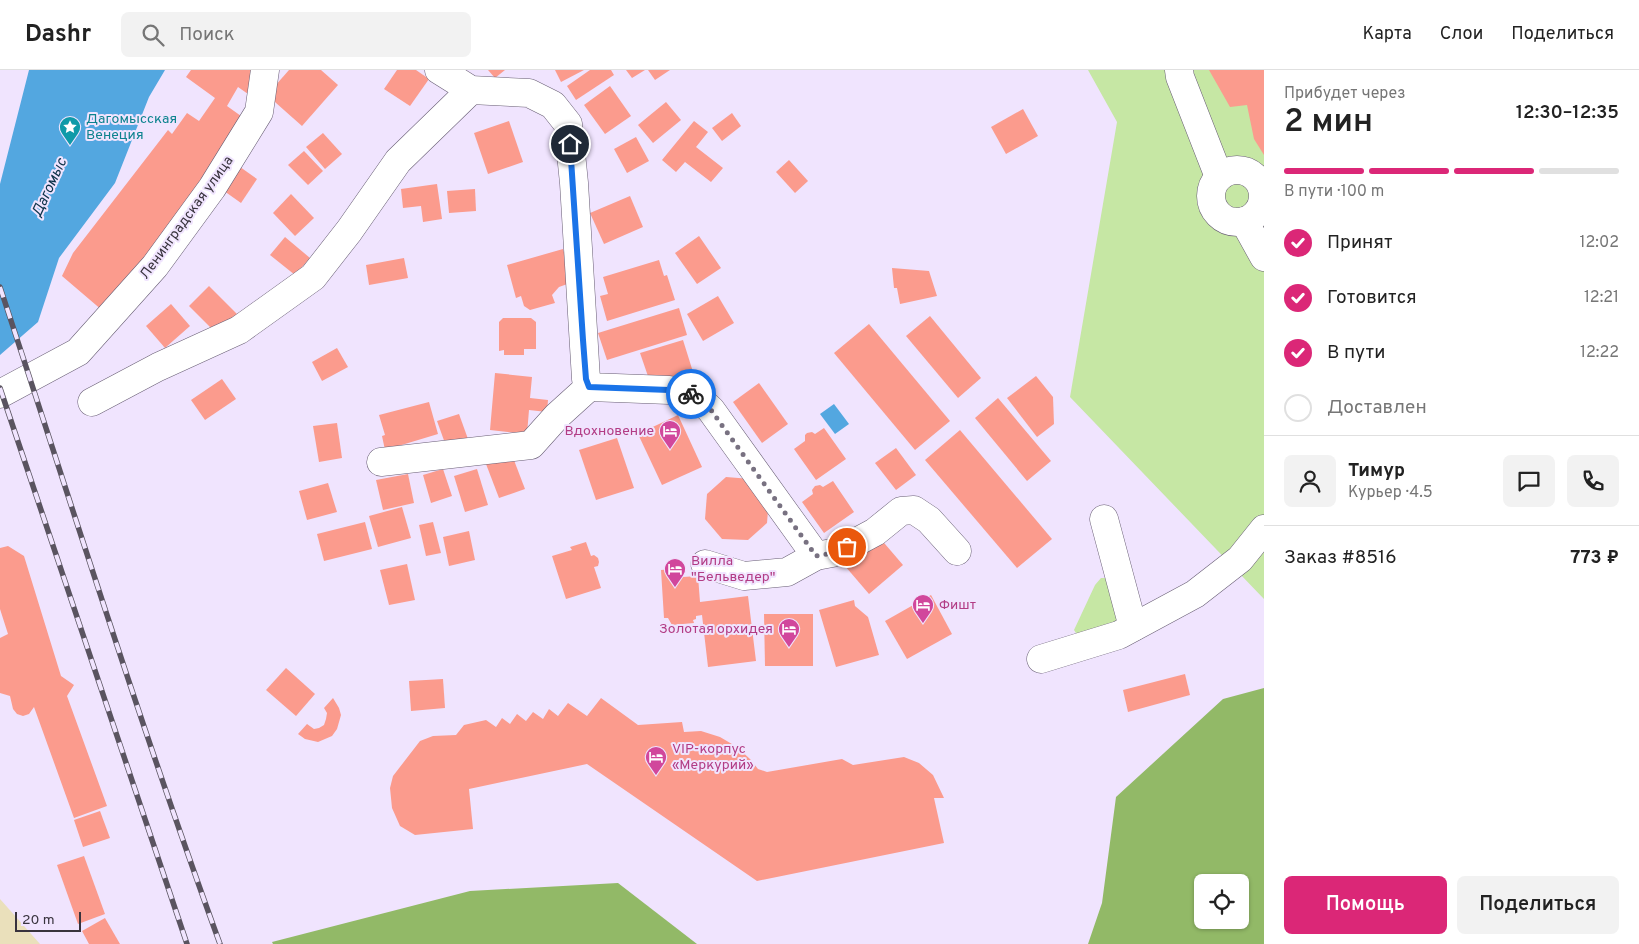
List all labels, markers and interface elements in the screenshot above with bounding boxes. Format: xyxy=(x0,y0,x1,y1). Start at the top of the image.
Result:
search box xyxy=(121,12,471,57)
text: Dashr xyxy=(25,20,91,50)
icon: search xyxy=(139,21,167,49)
text: Поиск xyxy=(179,23,235,47)
text: Карта xyxy=(1362,23,1412,46)
text: Слои xyxy=(1440,23,1483,46)
text: Поделиться xyxy=(1511,23,1614,46)
text: Прибудет через xyxy=(1284,84,1406,104)
text: 12:30–12:35 xyxy=(1516,101,1619,125)
text: 2 мин xyxy=(1284,103,1373,143)
place label: Дагомысская Венеция xyxy=(86,111,177,144)
place icon: Дагомысская Венеция xyxy=(58,115,82,146)
pin xyxy=(549,123,591,165)
icon: home xyxy=(556,130,584,158)
street label: Ленинградская улица xyxy=(137,153,237,283)
water label: Дагомыс xyxy=(28,155,72,220)
text: В пути · 100 m xyxy=(1284,182,1384,202)
icon: check xyxy=(1284,229,1312,257)
text: Принят xyxy=(1327,231,1393,255)
text: 12:02 xyxy=(1580,233,1619,253)
icon: check xyxy=(1284,284,1312,312)
text: Готовится xyxy=(1327,286,1417,310)
text: 12:21 xyxy=(1584,288,1619,308)
icon: check xyxy=(1284,339,1312,367)
text: В пути xyxy=(1327,341,1385,365)
text: 12:22 xyxy=(1580,343,1619,363)
courier xyxy=(666,369,716,419)
icon: bike xyxy=(677,380,705,408)
text: Доставлен xyxy=(1327,396,1427,420)
hotel icon: Вдохновение xyxy=(658,419,682,450)
place label: Вдохновение xyxy=(565,423,654,440)
button: person xyxy=(1284,455,1336,507)
button: chat xyxy=(1503,455,1555,507)
button: phone xyxy=(1567,455,1619,507)
text: Тимур xyxy=(1348,459,1405,483)
text: Курьер · 4.5 xyxy=(1348,483,1433,503)
pin xyxy=(826,526,868,568)
icon: bag xyxy=(833,533,861,561)
text: Заказ #8516 xyxy=(1284,546,1396,570)
text: 773 ₽ xyxy=(1570,546,1619,570)
place label: Вилла "Бельведер" xyxy=(691,553,775,586)
hotel icon: Вилла "Бельведер" xyxy=(663,557,687,588)
hotel icon: Фишт xyxy=(911,593,935,624)
place label: Фишт xyxy=(939,597,976,614)
hotel icon: Золотая орхидея xyxy=(777,617,801,648)
place label: Золотая орхидея xyxy=(659,621,773,638)
place label: VIP-корпус «Меркурий» xyxy=(672,741,754,774)
hotel icon: VIP-корпус «Меркурий» xyxy=(644,745,668,776)
map controls xyxy=(1194,874,1249,929)
button: locate xyxy=(1194,874,1249,929)
button: Помощь xyxy=(1284,876,1447,934)
button: Поделиться xyxy=(1457,876,1619,934)
scale bar xyxy=(15,909,81,932)
text: 20 m xyxy=(22,912,55,929)

